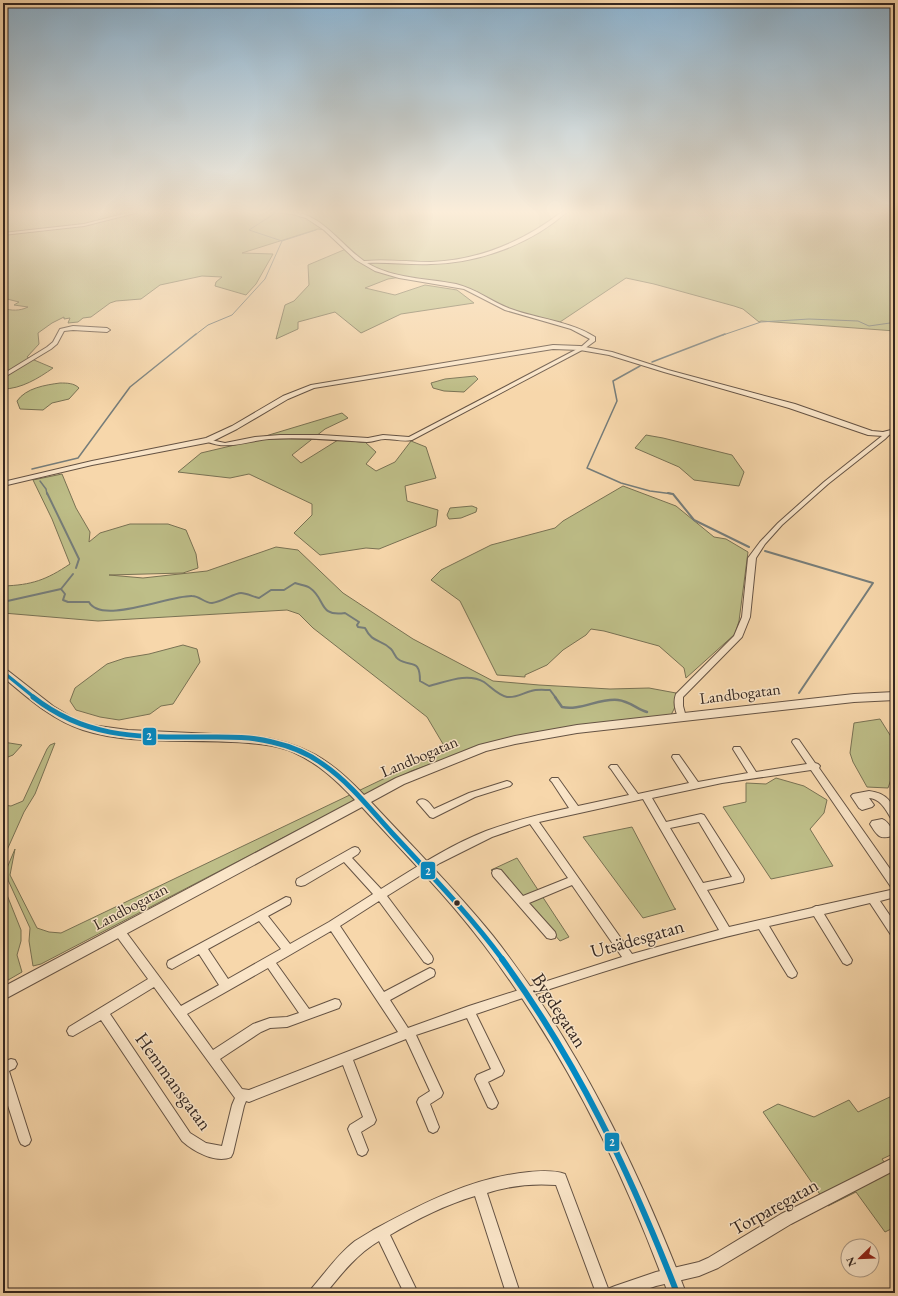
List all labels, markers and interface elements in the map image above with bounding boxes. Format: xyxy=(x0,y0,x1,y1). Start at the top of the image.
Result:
street label: Landbogatan xyxy=(698,678,782,709)
line badge: 2 xyxy=(142,727,157,746)
text: 2 xyxy=(146,729,152,743)
street label: Landbogatan xyxy=(378,731,461,782)
line badge: 2 xyxy=(420,861,436,880)
text: 2 xyxy=(425,864,431,878)
street label: Landbogatan xyxy=(89,878,172,935)
unlabelled marker xyxy=(452,898,462,908)
street label: Utsädesgatan xyxy=(587,913,687,964)
street label: Bygdegatan xyxy=(526,968,593,1052)
street label: Hemmansgatan xyxy=(130,1027,218,1135)
line badge: 2 xyxy=(604,1132,620,1152)
text: 2 xyxy=(609,1135,615,1149)
street label: Torparegatan xyxy=(726,1172,823,1241)
north arrow xyxy=(840,1238,880,1278)
text: N xyxy=(843,1255,859,1269)

